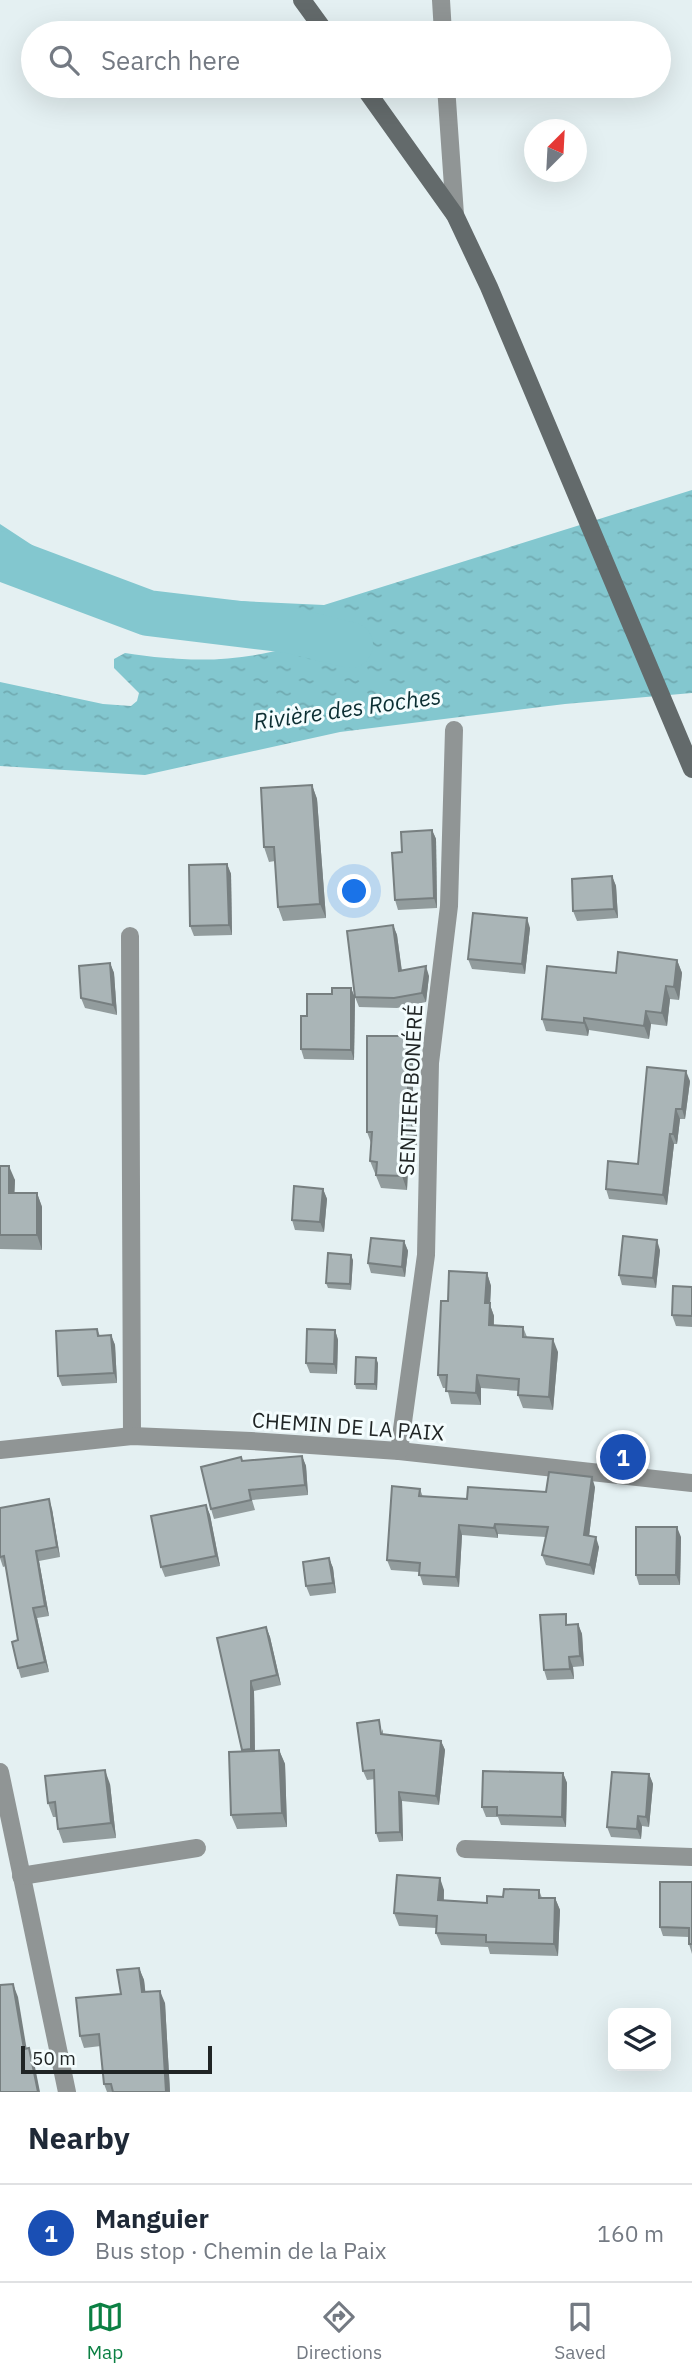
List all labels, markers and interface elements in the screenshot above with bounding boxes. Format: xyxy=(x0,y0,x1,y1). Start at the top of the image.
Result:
search box xyxy=(21,21,671,98)
icon: search xyxy=(45,41,83,79)
text: Search here xyxy=(101,43,240,77)
north arrow xyxy=(524,119,587,182)
water label: Rivière des Roches xyxy=(251,680,443,736)
your location xyxy=(337,874,371,908)
street label: SENTIER BONÉRÉ xyxy=(392,1004,428,1176)
street label: CHEMIN DE LA PAIX xyxy=(251,1405,445,1447)
pin: 1 xyxy=(600,1431,646,1483)
map controls xyxy=(608,2008,671,2071)
button: layers xyxy=(608,2008,671,2071)
scale bar xyxy=(21,2043,212,2075)
text: 50 m xyxy=(32,2046,76,2070)
text: Nearby xyxy=(28,2118,130,2157)
text: Manguier xyxy=(95,2201,209,2235)
text: 1 xyxy=(44,2218,58,2248)
text: 160 m xyxy=(597,2218,664,2248)
text: Bus stop · Chemin de la Paix xyxy=(95,2235,386,2265)
tab: Map xyxy=(86,2298,124,2364)
tab: Directions xyxy=(296,2298,382,2364)
tab: Saved xyxy=(554,2298,606,2364)

